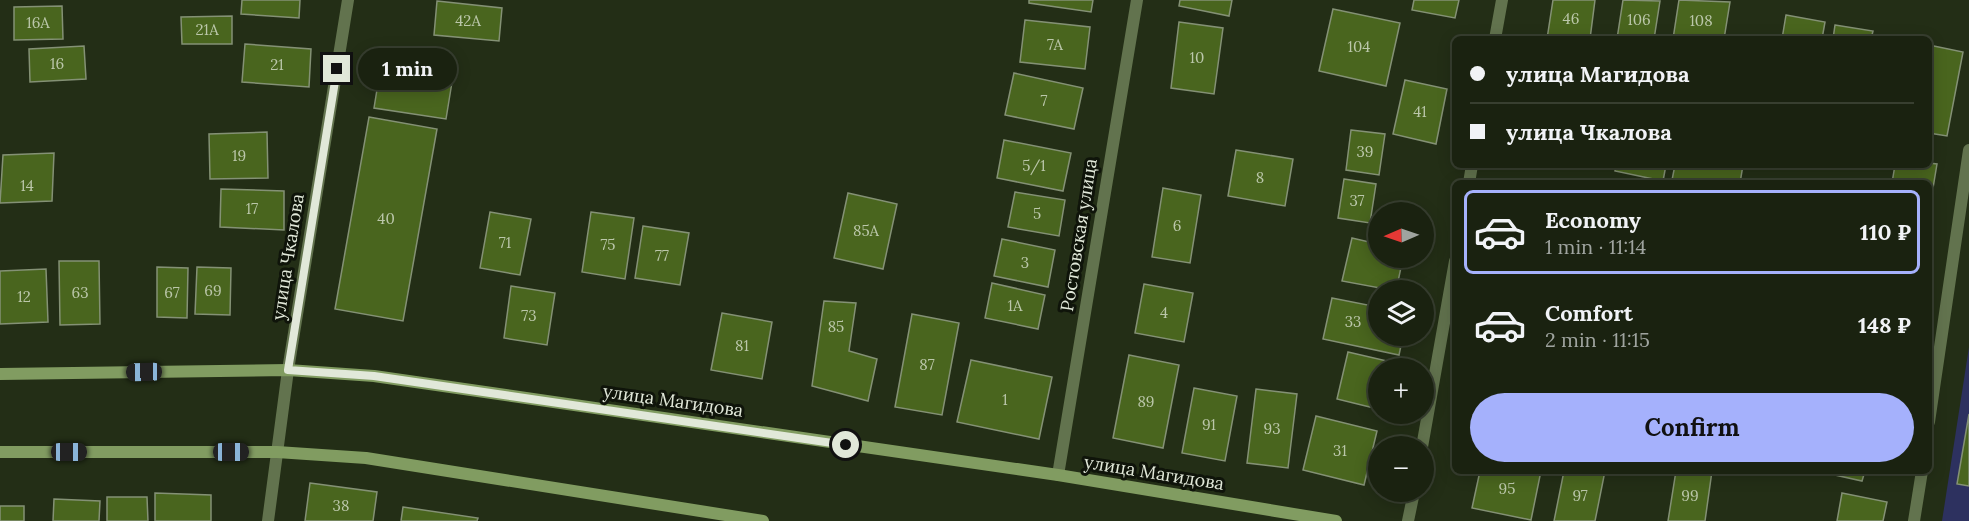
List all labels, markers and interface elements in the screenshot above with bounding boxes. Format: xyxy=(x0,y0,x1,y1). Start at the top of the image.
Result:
house number: 46 xyxy=(1563,9,1579,28)
house number: 106 xyxy=(1627,10,1651,29)
house number: 42А xyxy=(455,11,481,30)
house number: 108 xyxy=(1689,11,1713,30)
house number: 16А xyxy=(26,13,50,32)
house number: 21А xyxy=(195,20,219,39)
house number: 7А xyxy=(1047,35,1064,54)
house number: 104 xyxy=(1348,37,1370,56)
callout: 1 min xyxy=(358,48,457,90)
house number: 10 xyxy=(1190,48,1204,67)
house number: 16 xyxy=(50,54,64,73)
house number: 21 xyxy=(270,55,284,74)
route end xyxy=(323,55,350,82)
text: 1 min xyxy=(382,56,433,81)
text: улица Магидова xyxy=(1506,60,1689,88)
house number: 7 xyxy=(1041,91,1048,110)
house number: 41 xyxy=(1413,102,1427,121)
text: улица Чкалова xyxy=(1506,118,1672,146)
house number: 39 xyxy=(1356,142,1374,161)
house number: 19 xyxy=(232,146,246,165)
house number: 5/1 xyxy=(1022,156,1046,176)
street label: Ростовская улица xyxy=(1055,157,1102,313)
house number: 8 xyxy=(1256,168,1264,187)
house number: 14 xyxy=(20,176,34,195)
house number: 37 xyxy=(1350,191,1365,210)
street label: улица Чкалова xyxy=(266,192,309,322)
house number: 17 xyxy=(246,199,258,218)
north arrow xyxy=(1368,202,1434,268)
map controls xyxy=(1368,202,1434,502)
house number: 5 xyxy=(1033,204,1041,223)
icon: car xyxy=(1473,205,1527,259)
text: Economy xyxy=(1545,206,1641,234)
house number: 40 xyxy=(377,209,395,228)
house number: 6 xyxy=(1173,216,1181,235)
text: 110 ₽ xyxy=(1860,218,1911,246)
house number: 85А xyxy=(853,221,880,240)
house number: 71 xyxy=(499,233,511,252)
text: 1 min · 11:14 xyxy=(1545,234,1646,259)
house number: 75 xyxy=(600,235,616,254)
house number: 77 xyxy=(655,246,669,265)
house number: 3 xyxy=(1021,253,1029,272)
button: layers xyxy=(1368,280,1434,346)
house number: 69 xyxy=(204,281,222,300)
house number: 63 xyxy=(71,283,89,302)
house number: 67 xyxy=(164,283,180,302)
house number: 12 xyxy=(17,287,31,306)
house number: 1А xyxy=(1007,296,1023,315)
icon: car xyxy=(1473,298,1527,352)
text: Comfort xyxy=(1545,299,1633,327)
house number: 4 xyxy=(1160,303,1168,322)
house number: 73 xyxy=(521,306,537,325)
text: 148 ₽ xyxy=(1858,311,1911,339)
house number: 33 xyxy=(1345,312,1361,331)
house number: 85 xyxy=(828,317,844,336)
text: 2 min · 11:15 xyxy=(1545,327,1650,352)
house number: 81 xyxy=(735,336,749,355)
house number: 87 xyxy=(919,355,935,374)
button: + xyxy=(1368,358,1434,424)
car xyxy=(126,363,162,381)
street label: улица Магидова xyxy=(601,379,745,422)
house number: 1 xyxy=(1002,390,1008,409)
house number: 89 xyxy=(1138,392,1155,411)
button: Confirm xyxy=(1470,393,1914,462)
house number: 91 xyxy=(1202,415,1216,434)
house number: 93 xyxy=(1263,419,1281,438)
route start xyxy=(832,431,859,458)
button: − xyxy=(1368,436,1434,502)
house number: 31 xyxy=(1333,441,1347,460)
car xyxy=(51,443,87,461)
car xyxy=(213,443,249,461)
street label: улица Магидова xyxy=(1082,450,1226,495)
house number: 95 xyxy=(1499,479,1515,498)
house number: 97 xyxy=(1572,486,1588,505)
house number: 99 xyxy=(1681,486,1699,505)
house number: 38 xyxy=(333,496,349,515)

